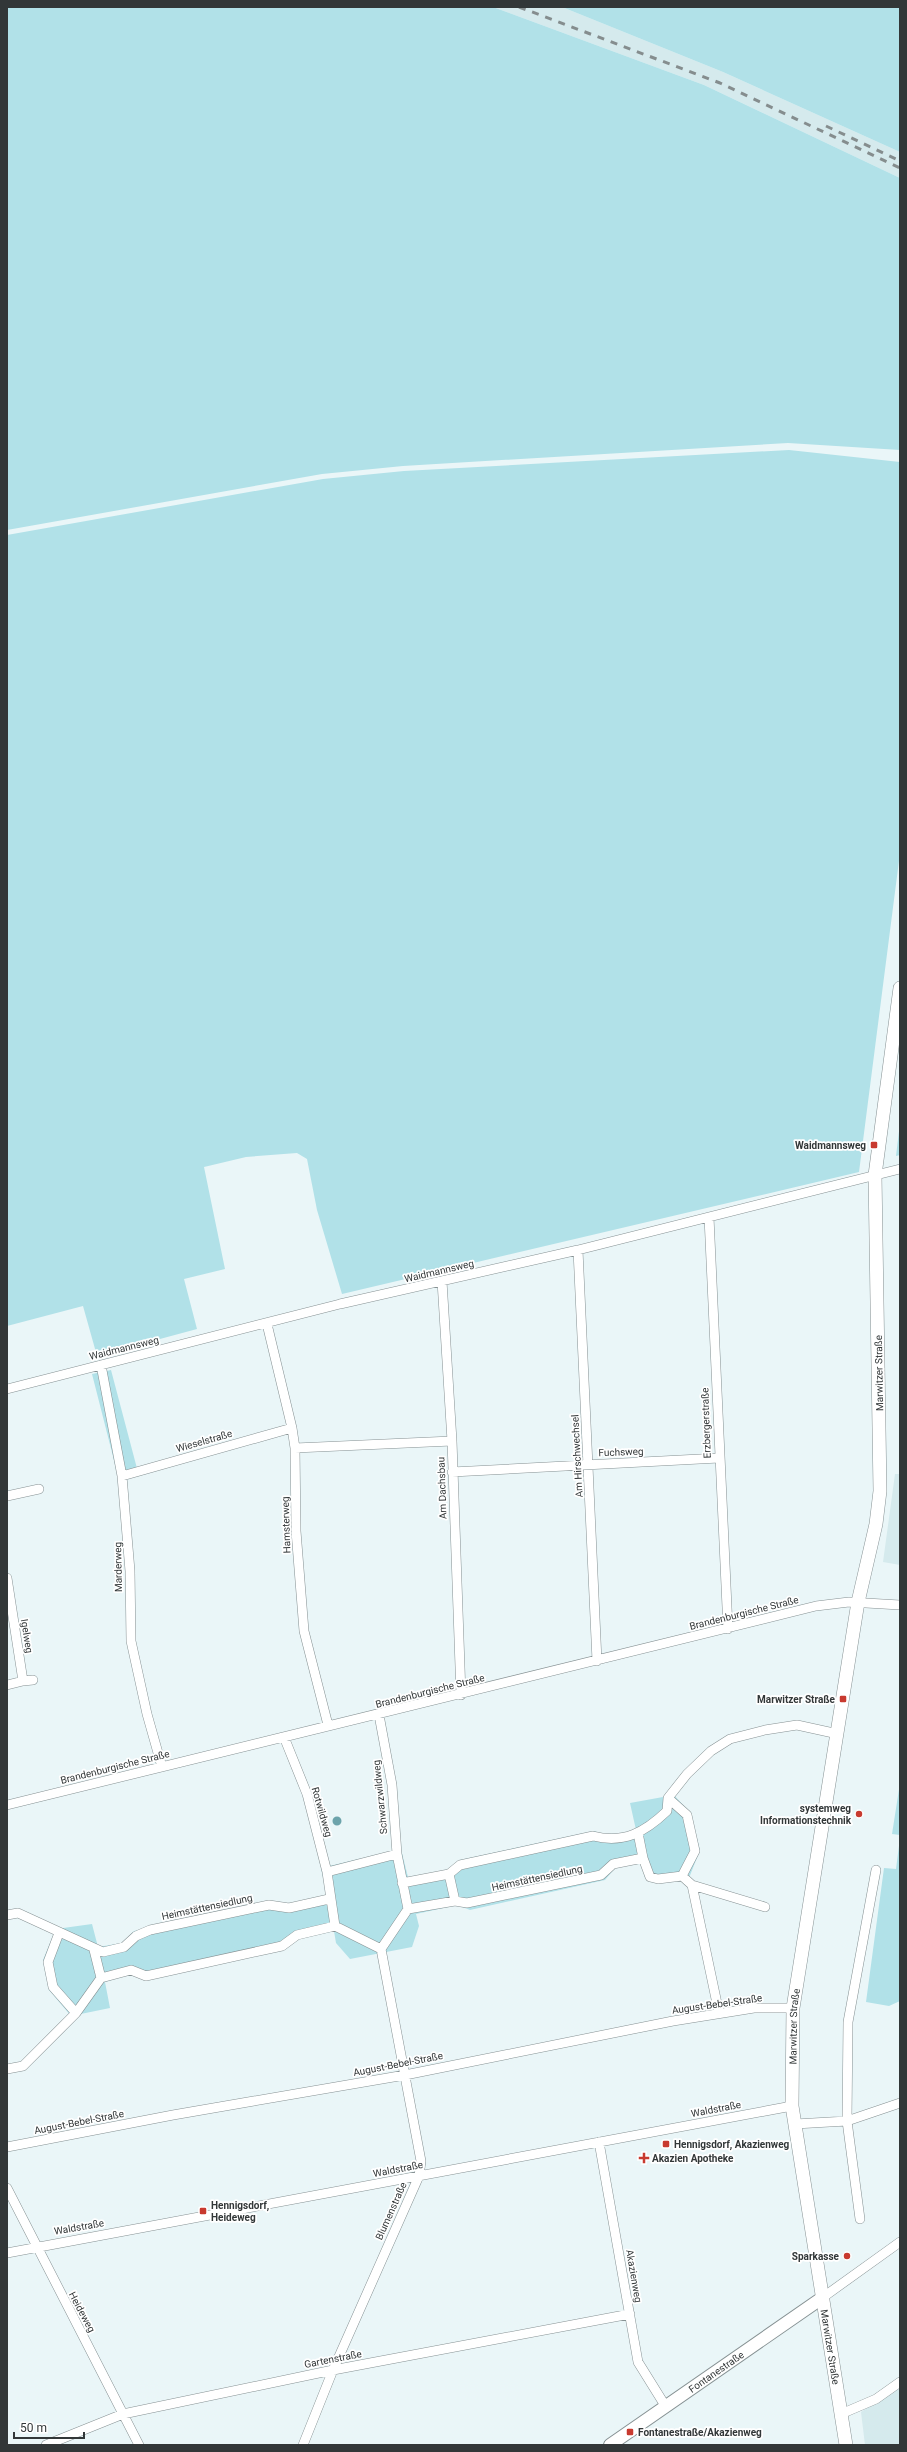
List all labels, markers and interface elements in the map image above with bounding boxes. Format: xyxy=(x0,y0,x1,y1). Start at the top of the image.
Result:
place label: Waidmannsweg xyxy=(795,1140,866,1151)
marker: Waidmannsweg xyxy=(869,1140,879,1150)
street label: Waidmannsweg xyxy=(403,1258,475,1284)
street label: Waidmannsweg xyxy=(88,1334,160,1362)
street label: Marwitzer Straße xyxy=(873,1335,885,1411)
street label: Erzbergerstraße xyxy=(699,1387,713,1459)
street label: Am Hirschwechsel xyxy=(569,1414,585,1498)
street label: Wieselstraße xyxy=(175,1428,233,1454)
street label: Fuchsweg xyxy=(598,1446,644,1458)
street label: Am Dachsbau xyxy=(435,1457,449,1519)
street label: Hamsterweg xyxy=(280,1496,292,1554)
street label: Marderweg xyxy=(112,1542,124,1592)
street label: Brandenburgische Straße xyxy=(688,1594,800,1632)
street label: Igelweg xyxy=(19,1618,35,1654)
street label: Brandenburgische Straße xyxy=(374,1672,486,1710)
place label: Marwitzer Straße xyxy=(757,1694,836,1705)
marker: Marwitzer Straße xyxy=(838,1694,848,1704)
street label: Brandenburgische Straße xyxy=(59,1748,171,1786)
street label: Schwarzwildweg xyxy=(371,1759,389,1835)
street label: Rotwildweg xyxy=(310,1786,334,1838)
place label: systemweg Informationstechnik xyxy=(760,1803,852,1826)
marker: systemweg Informationstechnik xyxy=(854,1809,864,1819)
street label: Heimstättensiedlung xyxy=(491,1863,583,1893)
street label: Heimstättensiedlung xyxy=(161,1892,253,1922)
street label: Marwitzer Straße xyxy=(787,1988,802,2064)
street label: August-Bebel-Straße xyxy=(671,1992,763,2016)
street label: August-Bebel-Straße xyxy=(352,2050,444,2078)
street label: Waldstraße xyxy=(690,2099,742,2119)
street label: August-Bebel-Straße xyxy=(33,2108,125,2136)
marker: Hennigsdorf, Akazienweg xyxy=(661,2139,671,2149)
place label: Hennigsdorf, Akazienweg xyxy=(674,2139,790,2151)
marker: Akazien Apotheke xyxy=(639,2153,649,2163)
place label: Akazien Apotheke xyxy=(652,2153,734,2164)
street label: Waldstraße xyxy=(372,2159,424,2179)
street label: Blumenstraße xyxy=(373,2180,409,2242)
place label: Hennigsdorf, Heideweg xyxy=(211,2200,269,2223)
marker: Hennigsdorf, Heideweg xyxy=(198,2206,208,2216)
street label: Waldstraße xyxy=(53,2217,105,2237)
street label: Akazienweg xyxy=(624,2249,644,2303)
place label: Sparkasse xyxy=(792,2251,840,2262)
marker: Sparkasse xyxy=(842,2251,852,2261)
street label: Heideweg xyxy=(67,2290,97,2334)
street label: Marwitzer Straße xyxy=(819,2309,841,2385)
street label: Gartenstraße xyxy=(303,2348,363,2370)
street label: Fontanestraße xyxy=(686,2349,746,2394)
scale bar xyxy=(14,2414,84,2440)
text: 50 m xyxy=(20,2421,47,2435)
marker: Fontanestraße/Akazienweg xyxy=(625,2427,635,2437)
place label: Fontanestraße/Akazienweg xyxy=(638,2427,762,2438)

